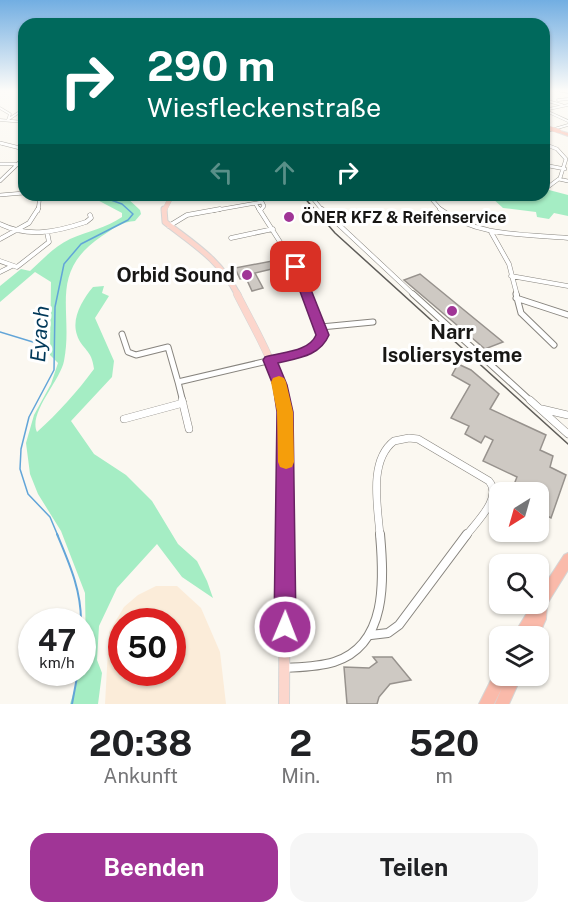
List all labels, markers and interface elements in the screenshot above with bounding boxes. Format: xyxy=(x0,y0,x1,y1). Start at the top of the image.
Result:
text: 290 m xyxy=(147,41,275,90)
icon: right xyxy=(48,42,126,120)
text: Wiesfleckenstraße xyxy=(147,91,381,123)
icon: left xyxy=(205,156,238,189)
icon: ahead xyxy=(268,156,301,189)
icon: right xyxy=(331,156,364,189)
place label: ÖNER KFZ & Reifenservice xyxy=(301,206,506,227)
marker: ÖNER KFZ & Reifenservice xyxy=(282,210,296,224)
pin xyxy=(270,241,321,292)
icon: arrive xyxy=(279,250,312,283)
place label: Orbid Sound xyxy=(116,263,235,287)
marker: Orbid Sound xyxy=(240,268,254,282)
marker: Narr Isoliersysteme xyxy=(445,304,459,318)
water label: Eyach xyxy=(25,305,54,363)
place label: Narr Isoliersysteme xyxy=(382,320,522,367)
north arrow xyxy=(489,482,549,542)
map controls xyxy=(489,482,549,686)
button: search xyxy=(489,554,549,614)
position arrow xyxy=(253,595,317,659)
speed limit sign: 50 xyxy=(108,608,186,686)
text: 47 xyxy=(38,622,76,658)
button: layers xyxy=(489,626,549,686)
text: km/h xyxy=(39,654,75,671)
text: 20:38 xyxy=(89,722,193,764)
text: 2 xyxy=(289,722,312,764)
text: 520 xyxy=(409,722,479,764)
text: Ankunft xyxy=(103,764,178,788)
text: Min. xyxy=(281,764,320,788)
text: m xyxy=(435,764,453,788)
button: Beenden xyxy=(30,833,278,902)
button: Teilen xyxy=(290,833,538,902)

